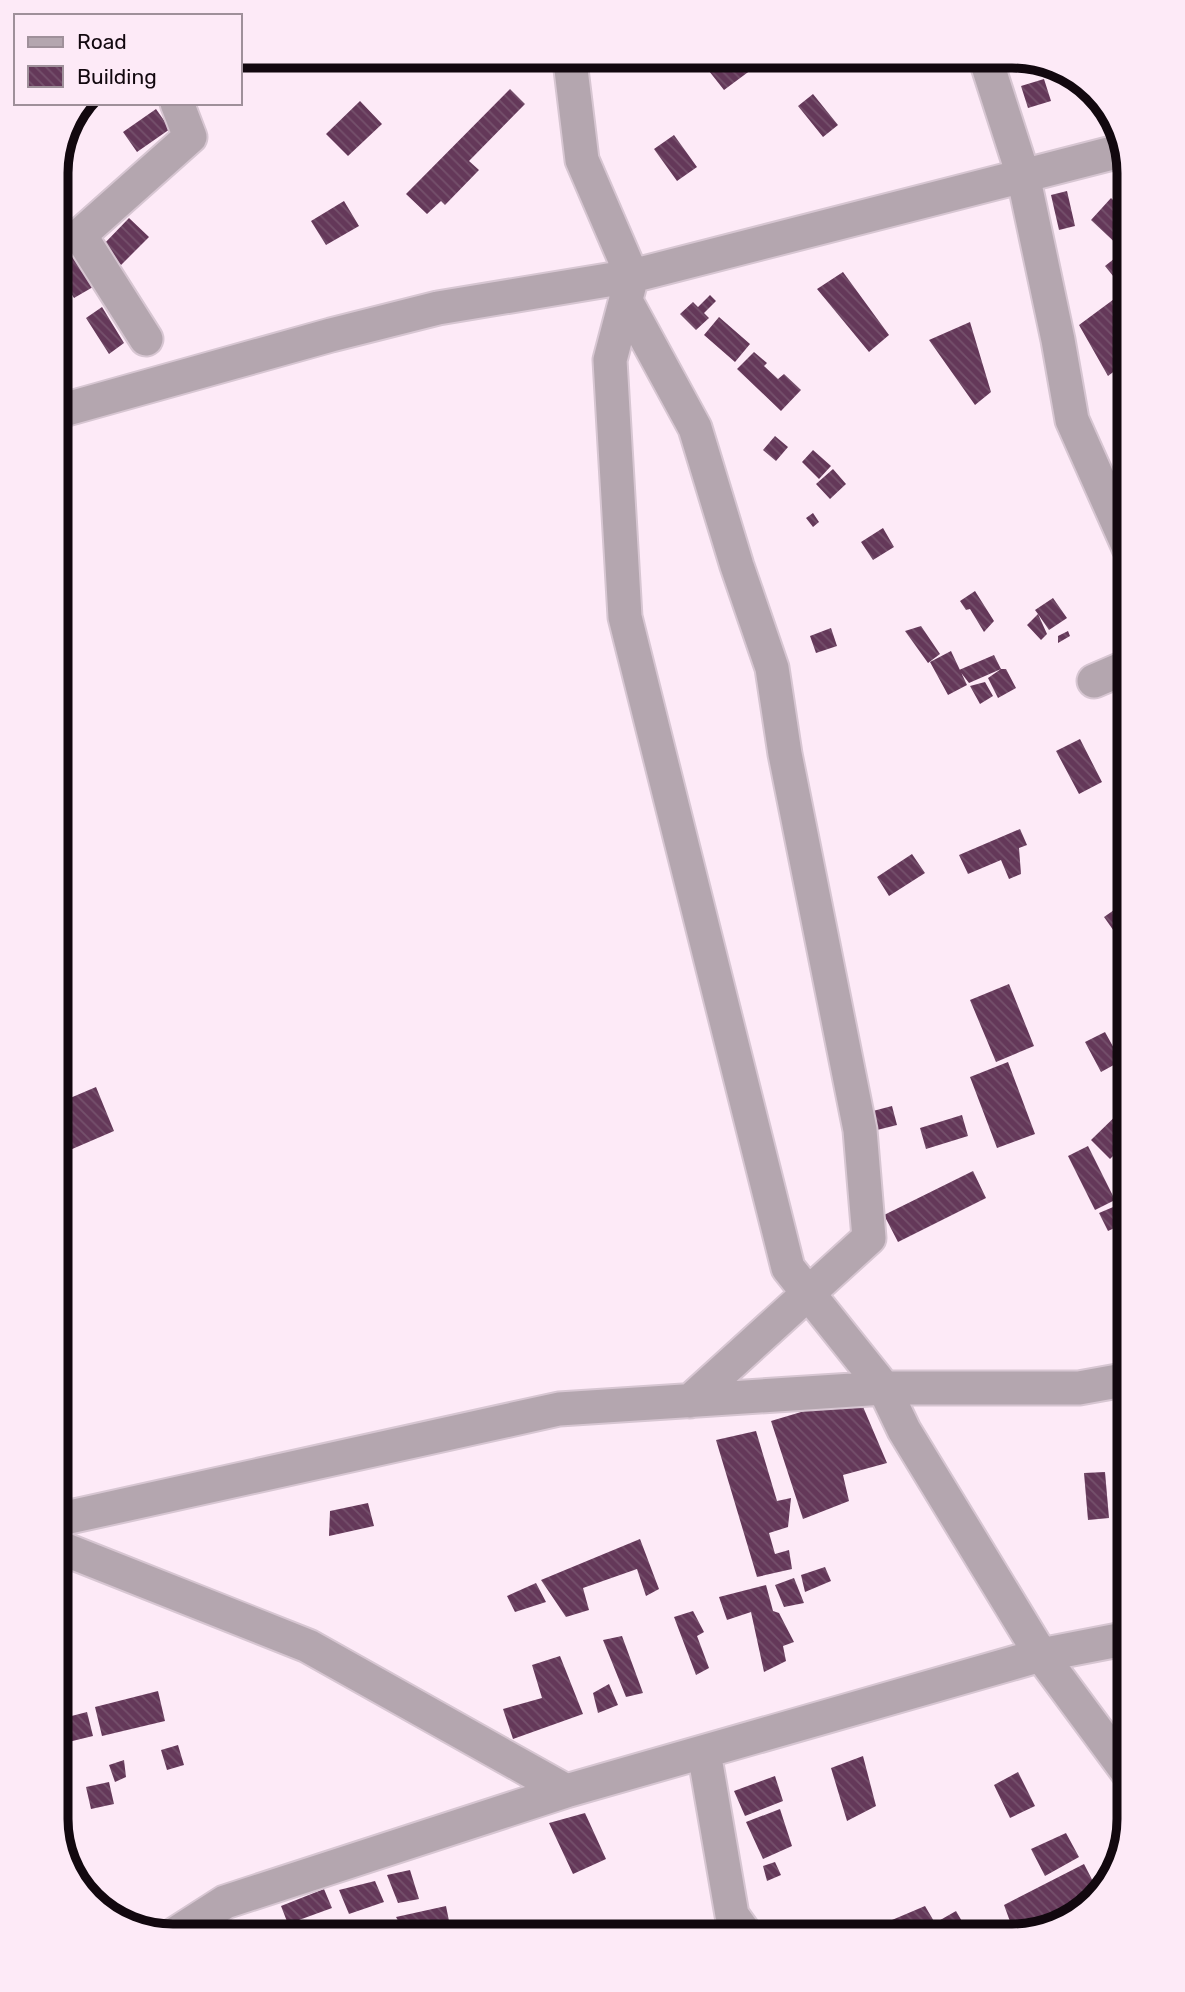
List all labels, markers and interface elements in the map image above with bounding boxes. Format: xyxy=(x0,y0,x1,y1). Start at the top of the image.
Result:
legend xyxy=(14,14,242,105)
text: Road xyxy=(77,29,127,54)
text: Building xyxy=(77,64,157,89)

